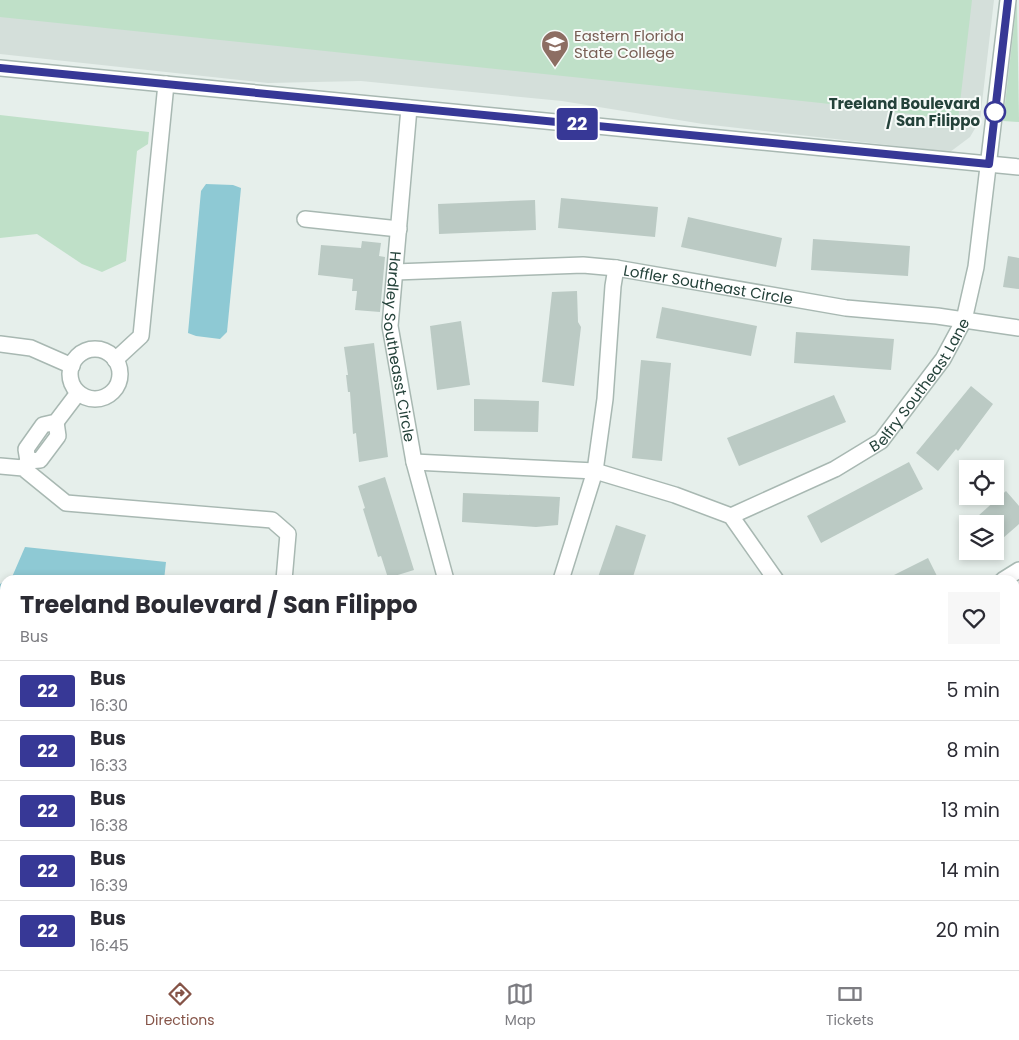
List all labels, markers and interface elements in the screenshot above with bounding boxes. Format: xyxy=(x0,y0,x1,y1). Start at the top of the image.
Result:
place label: Eastern Florida State College xyxy=(574,25,684,63)
school or university icon: Eastern Florida State College xyxy=(540,29,570,68)
place label: Treeland Boulevard / San Filippo xyxy=(829,93,980,131)
marker: Treeland Boulevard / San Filippo xyxy=(984,101,1006,123)
line badge: 22 xyxy=(554,108,600,140)
text: 22 xyxy=(567,111,587,136)
street label: Hardley Southeasst Circle xyxy=(379,250,421,443)
street label: Loffler Southeast Circle xyxy=(622,259,795,309)
street label: Belfry Southeast Lane xyxy=(865,314,974,456)
map controls xyxy=(959,460,1004,560)
button: locate xyxy=(959,460,1004,505)
button: layers xyxy=(959,515,1004,560)
text: Treeland Boulevard / San Filippo xyxy=(20,588,418,621)
button: heart xyxy=(948,592,1000,644)
text: Bus xyxy=(20,625,48,648)
text: Bus xyxy=(90,665,126,692)
text: 5 min xyxy=(947,677,1000,704)
text: 22 xyxy=(37,678,58,703)
text: 16:30 xyxy=(90,694,128,717)
text: Bus xyxy=(90,725,126,752)
text: 8 min xyxy=(947,737,1000,764)
text: 22 xyxy=(37,738,58,763)
text: 16:33 xyxy=(90,754,128,777)
text: Bus xyxy=(90,785,126,812)
text: 13 min xyxy=(941,797,1000,824)
text: 22 xyxy=(37,798,58,823)
text: 16:38 xyxy=(90,814,128,837)
text: Bus xyxy=(90,845,126,872)
text: 14 min xyxy=(940,857,1000,884)
text: 22 xyxy=(37,858,58,883)
text: 16:39 xyxy=(90,874,128,897)
text: Bus xyxy=(90,905,126,932)
text: 20 min xyxy=(936,917,1000,944)
text: 22 xyxy=(37,918,58,943)
text: 16:45 xyxy=(90,934,129,957)
tab: Directions xyxy=(145,980,215,1031)
tab: Map xyxy=(505,980,536,1031)
tab: Tickets xyxy=(826,980,874,1031)

